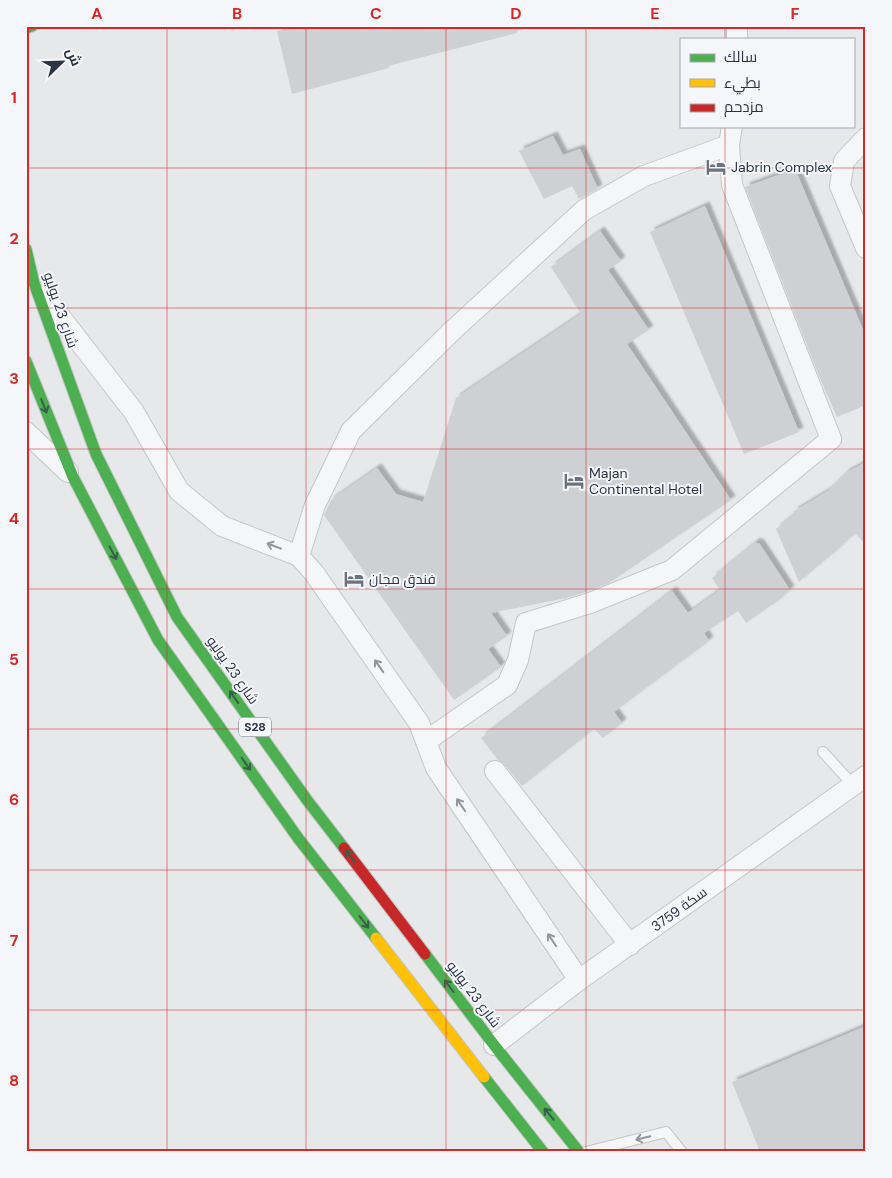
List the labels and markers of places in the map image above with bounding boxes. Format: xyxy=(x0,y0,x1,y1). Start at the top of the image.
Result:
hotel icon: Jabrin Complex xyxy=(705,156,727,178)
place label: Jabrin Complex xyxy=(731,158,832,176)
place label: Majan Continental Hotel xyxy=(589,464,702,498)
hotel icon: Majan Continental Hotel xyxy=(563,470,585,492)
hotel icon: فندق مجان xyxy=(343,568,365,590)
place label: فندق مجان xyxy=(369,570,436,588)

